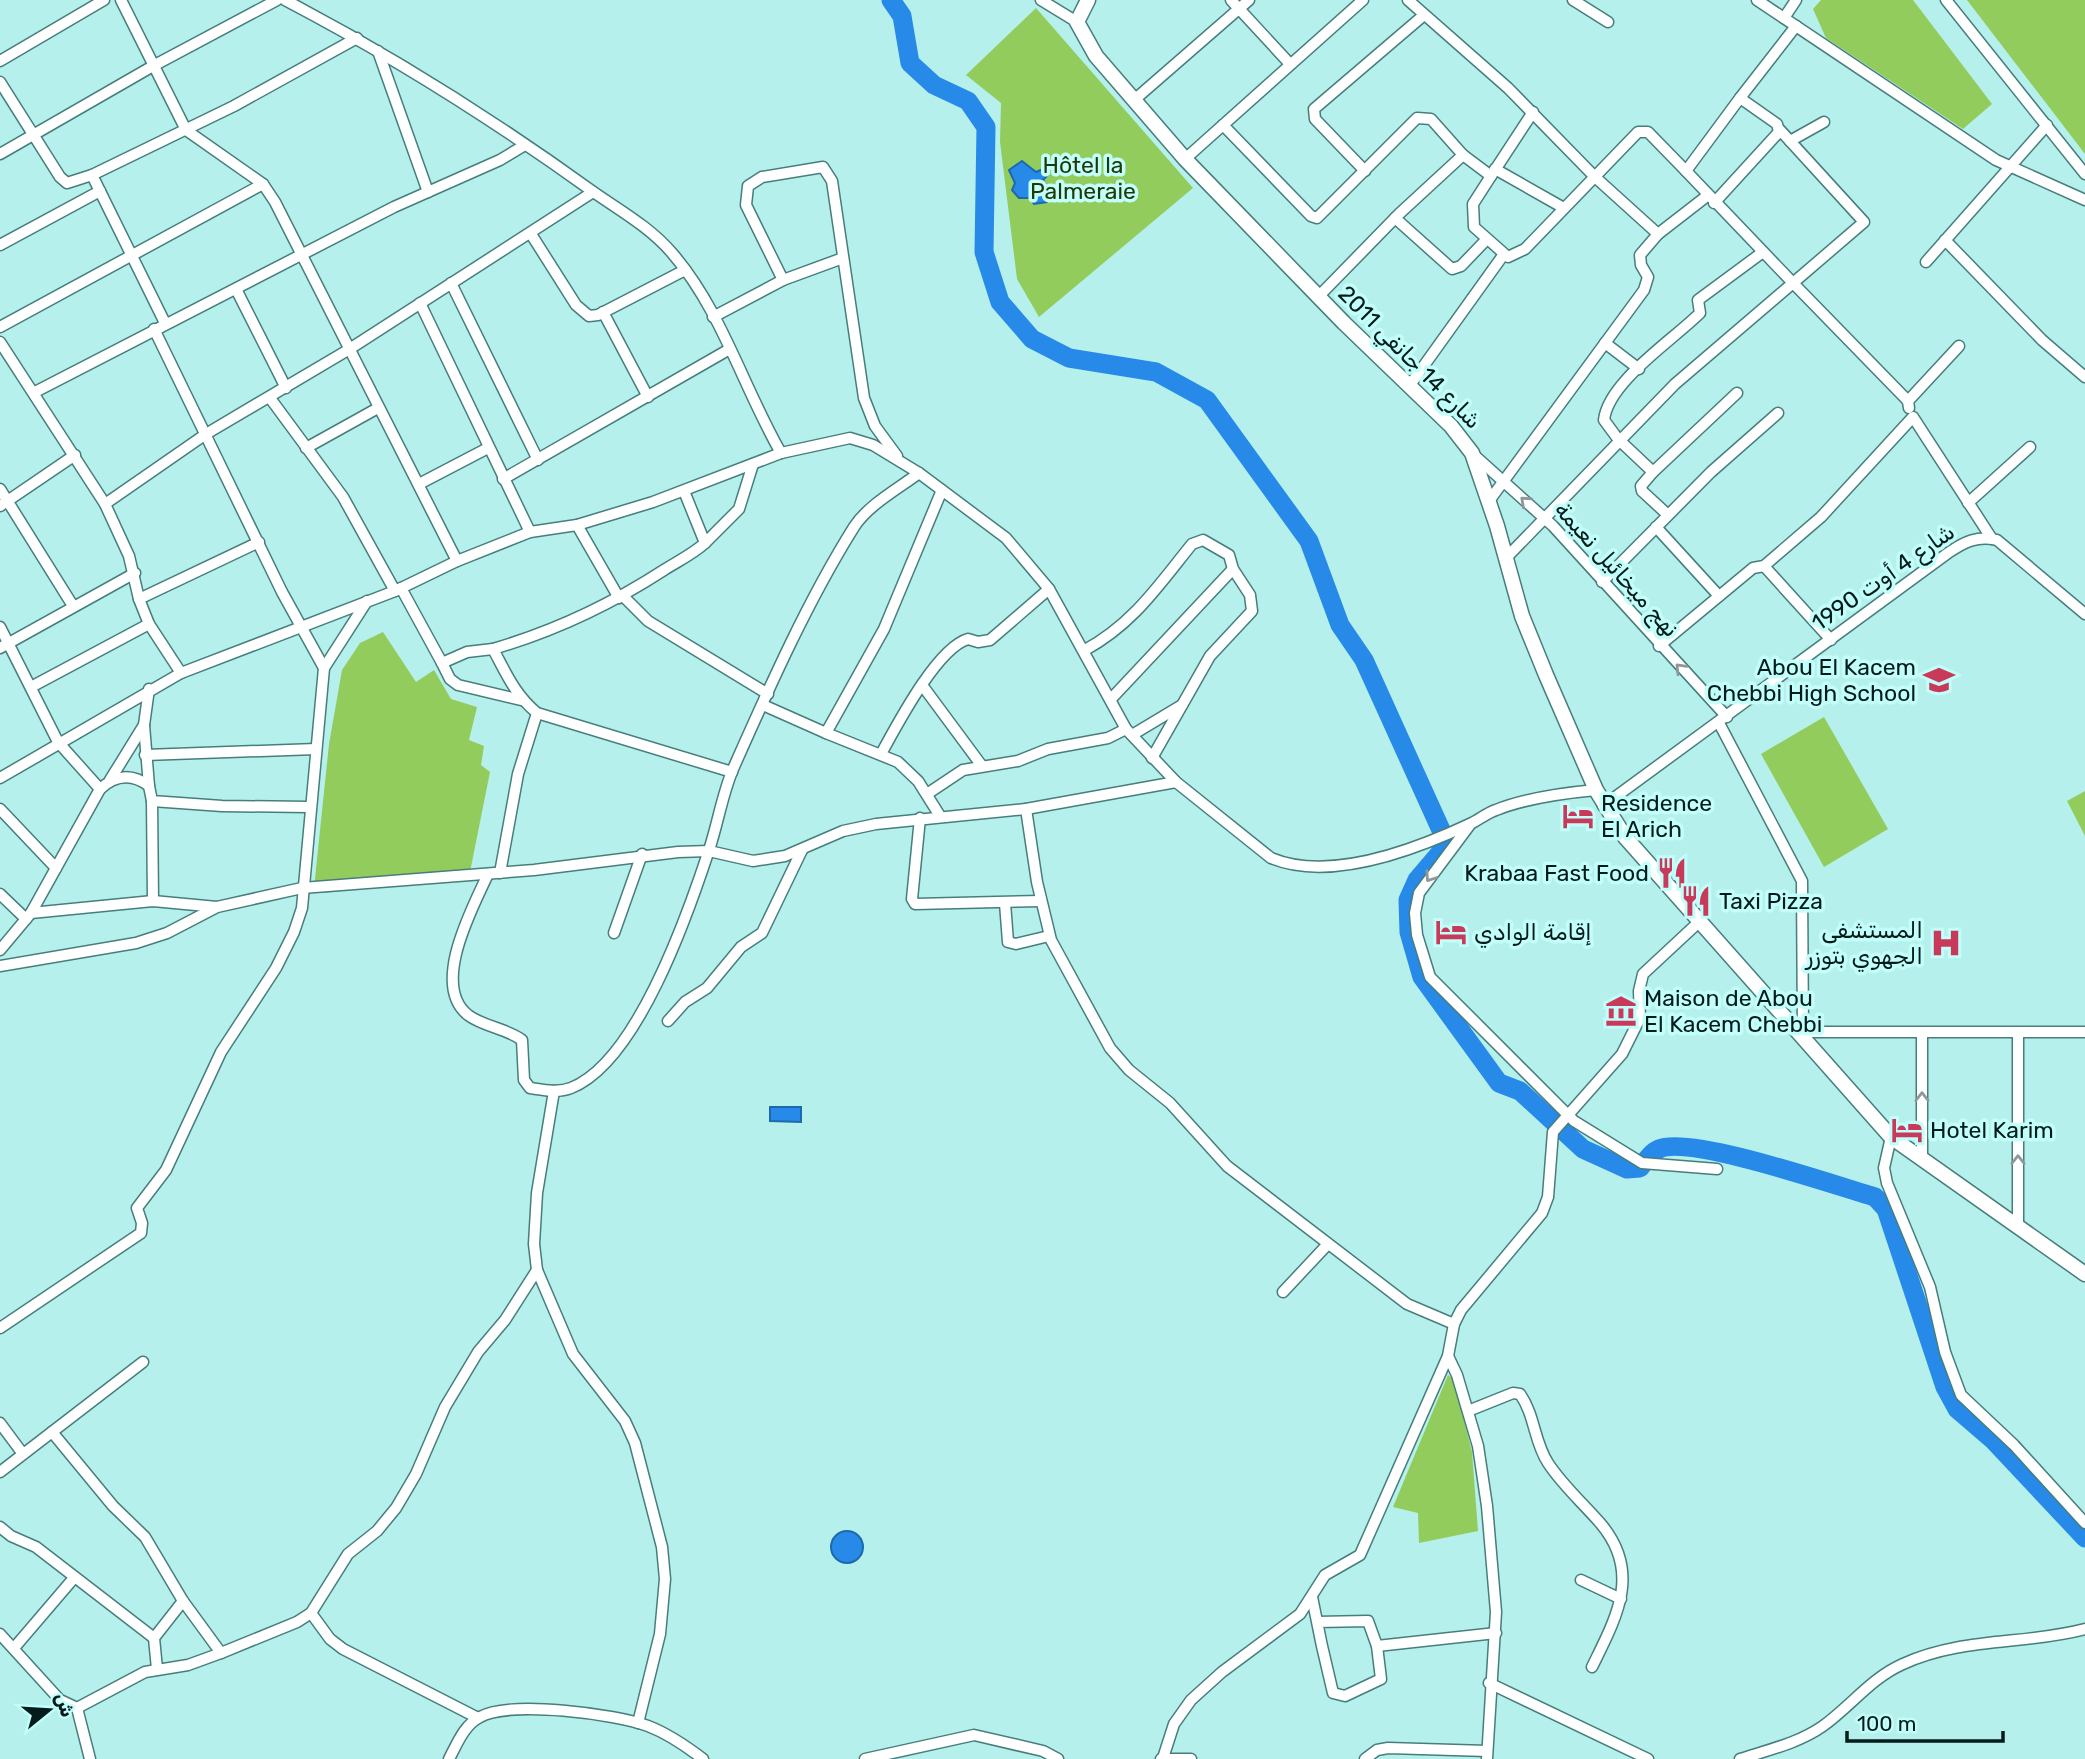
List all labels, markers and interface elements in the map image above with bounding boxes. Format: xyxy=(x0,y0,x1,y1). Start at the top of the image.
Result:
park label: Hôtel la Palmeraie xyxy=(1030,151,1136,205)
street label: شارع 14 جانفي 2011 xyxy=(1330,279,1488,437)
street label: نهج ميخائيل نعيمة xyxy=(1547,495,1685,644)
one-way arrow xyxy=(1520,497,1533,509)
street label: شارع 4 أوت 1990 xyxy=(1806,517,1961,638)
place label: Abou El Kacem Chebbi High School xyxy=(1707,653,1916,707)
one-way arrow xyxy=(1675,663,1688,676)
school or university icon: Abou El Kacem Chebbi High School xyxy=(1922,663,1956,697)
place label: Residence El Arich xyxy=(1601,789,1712,843)
hotel icon: Residence El Arich xyxy=(1561,799,1595,833)
restaurant icon: Krabaa Fast Food xyxy=(1655,856,1689,890)
place label: Krabaa Fast Food xyxy=(1464,859,1649,887)
one-way arrow xyxy=(1426,869,1438,882)
restaurant icon: Taxi Pizza xyxy=(1679,884,1713,918)
place label: Taxi Pizza xyxy=(1719,887,1823,915)
hotel icon: إقامة الوادي xyxy=(1434,915,1468,949)
place label: المستشفى الجهوي بتوزر xyxy=(1804,916,1923,973)
place label: إقامة الوادي xyxy=(1474,918,1592,949)
hospital icon: المستشفى الجهوي بتوزر xyxy=(1929,926,1963,960)
place label: Maison de Abou El Kacem Chebbi xyxy=(1644,984,1822,1038)
museum icon: Maison de Abou El Kacem Chebbi xyxy=(1604,994,1638,1028)
one-way arrow xyxy=(1914,1091,1930,1102)
hotel icon: Hotel Karim xyxy=(1890,1113,1924,1147)
place label: Hotel Karim xyxy=(1930,1116,2054,1144)
one-way arrow xyxy=(2010,1154,2026,1165)
north arrow xyxy=(14,1675,84,1745)
text: ش xyxy=(50,1690,79,1720)
scale bar xyxy=(1847,1700,2003,1744)
text: 100 m xyxy=(1857,1711,1916,1736)

